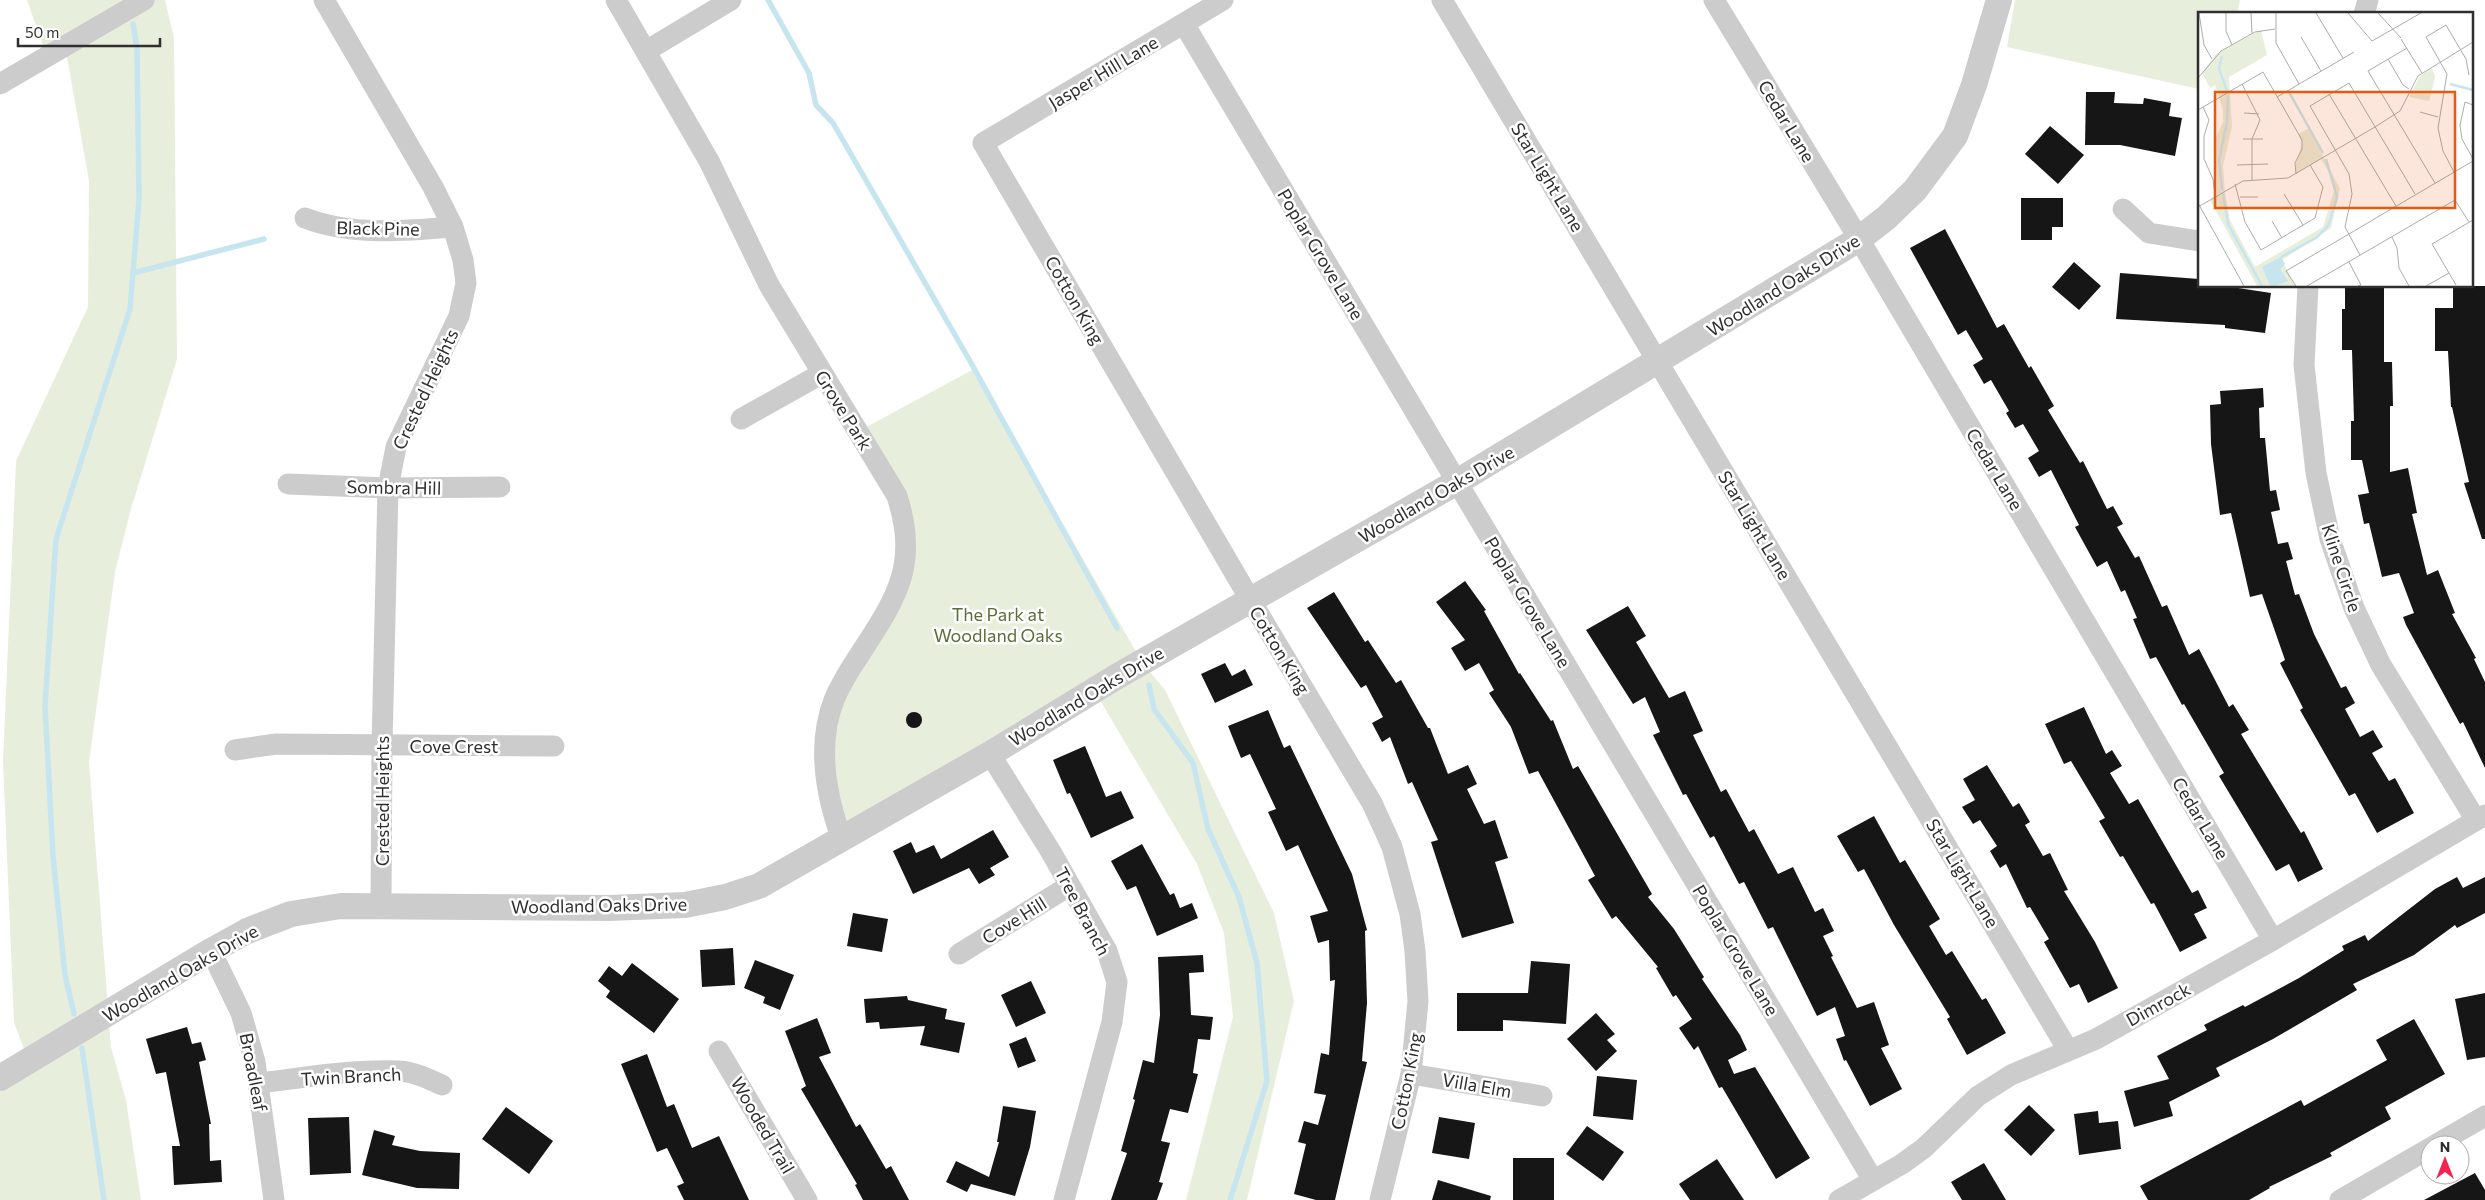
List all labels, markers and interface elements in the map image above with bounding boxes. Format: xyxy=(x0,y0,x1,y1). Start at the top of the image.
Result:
inset map xyxy=(2198,12,2472,288)
scale bar xyxy=(18,15,160,47)
text: 50 m xyxy=(25,23,59,41)
street label: Jasper Hill Lane xyxy=(1044,31,1162,113)
street label: Cedar Lane xyxy=(1754,76,1820,166)
street label: Star Light Lane xyxy=(1507,119,1589,235)
street label: Poplar Grove Lane xyxy=(1273,185,1369,323)
street label: Black Pine xyxy=(336,216,420,240)
street label: Woodland Oaks Drive xyxy=(1702,229,1864,341)
street label: Cotton King xyxy=(1041,252,1109,349)
street label: Crested Heights xyxy=(387,325,463,453)
street label: Grove Park xyxy=(811,366,877,454)
street label: Cedar Lane xyxy=(1962,424,2028,514)
street label: Woodland Oaks Drive xyxy=(1354,440,1518,548)
street label: Star Light Lane xyxy=(1714,467,1796,583)
street label: Sombra Hill xyxy=(346,475,442,499)
street label: Kline Circle xyxy=(2317,521,2367,615)
street label: Poplar Grove Lane xyxy=(1480,533,1576,671)
street label: Cotton King xyxy=(1245,602,1315,698)
park label: The Park at Woodland Oaks xyxy=(933,603,1063,646)
street label: Woodland Oaks Drive xyxy=(1005,641,1167,751)
street label: Cove Crest xyxy=(410,735,498,757)
street label: Crested Heights xyxy=(371,736,393,866)
street label: Cedar Lane xyxy=(2168,773,2234,863)
street label: Star Light Lane xyxy=(1922,815,2004,931)
street label: Tree Branch xyxy=(1051,863,1115,959)
street label: Poplar Grove Lane xyxy=(1688,881,1784,1019)
street label: Woodland Oaks Drive xyxy=(511,892,687,918)
street label: Cove Hill xyxy=(978,892,1050,948)
street label: Woodland Oaks Drive xyxy=(98,919,262,1027)
street label: Dimrock xyxy=(2122,977,2194,1031)
street label: Cotton King xyxy=(1386,1030,1426,1132)
street label: Broadleaf xyxy=(236,1031,273,1114)
street label: Twin Branch xyxy=(300,1062,402,1090)
street label: Villa Elm xyxy=(1441,1068,1513,1102)
street label: Wooded Trail xyxy=(726,1073,800,1177)
north arrow xyxy=(2420,1135,2470,1185)
text: N xyxy=(2440,1138,2450,1155)

